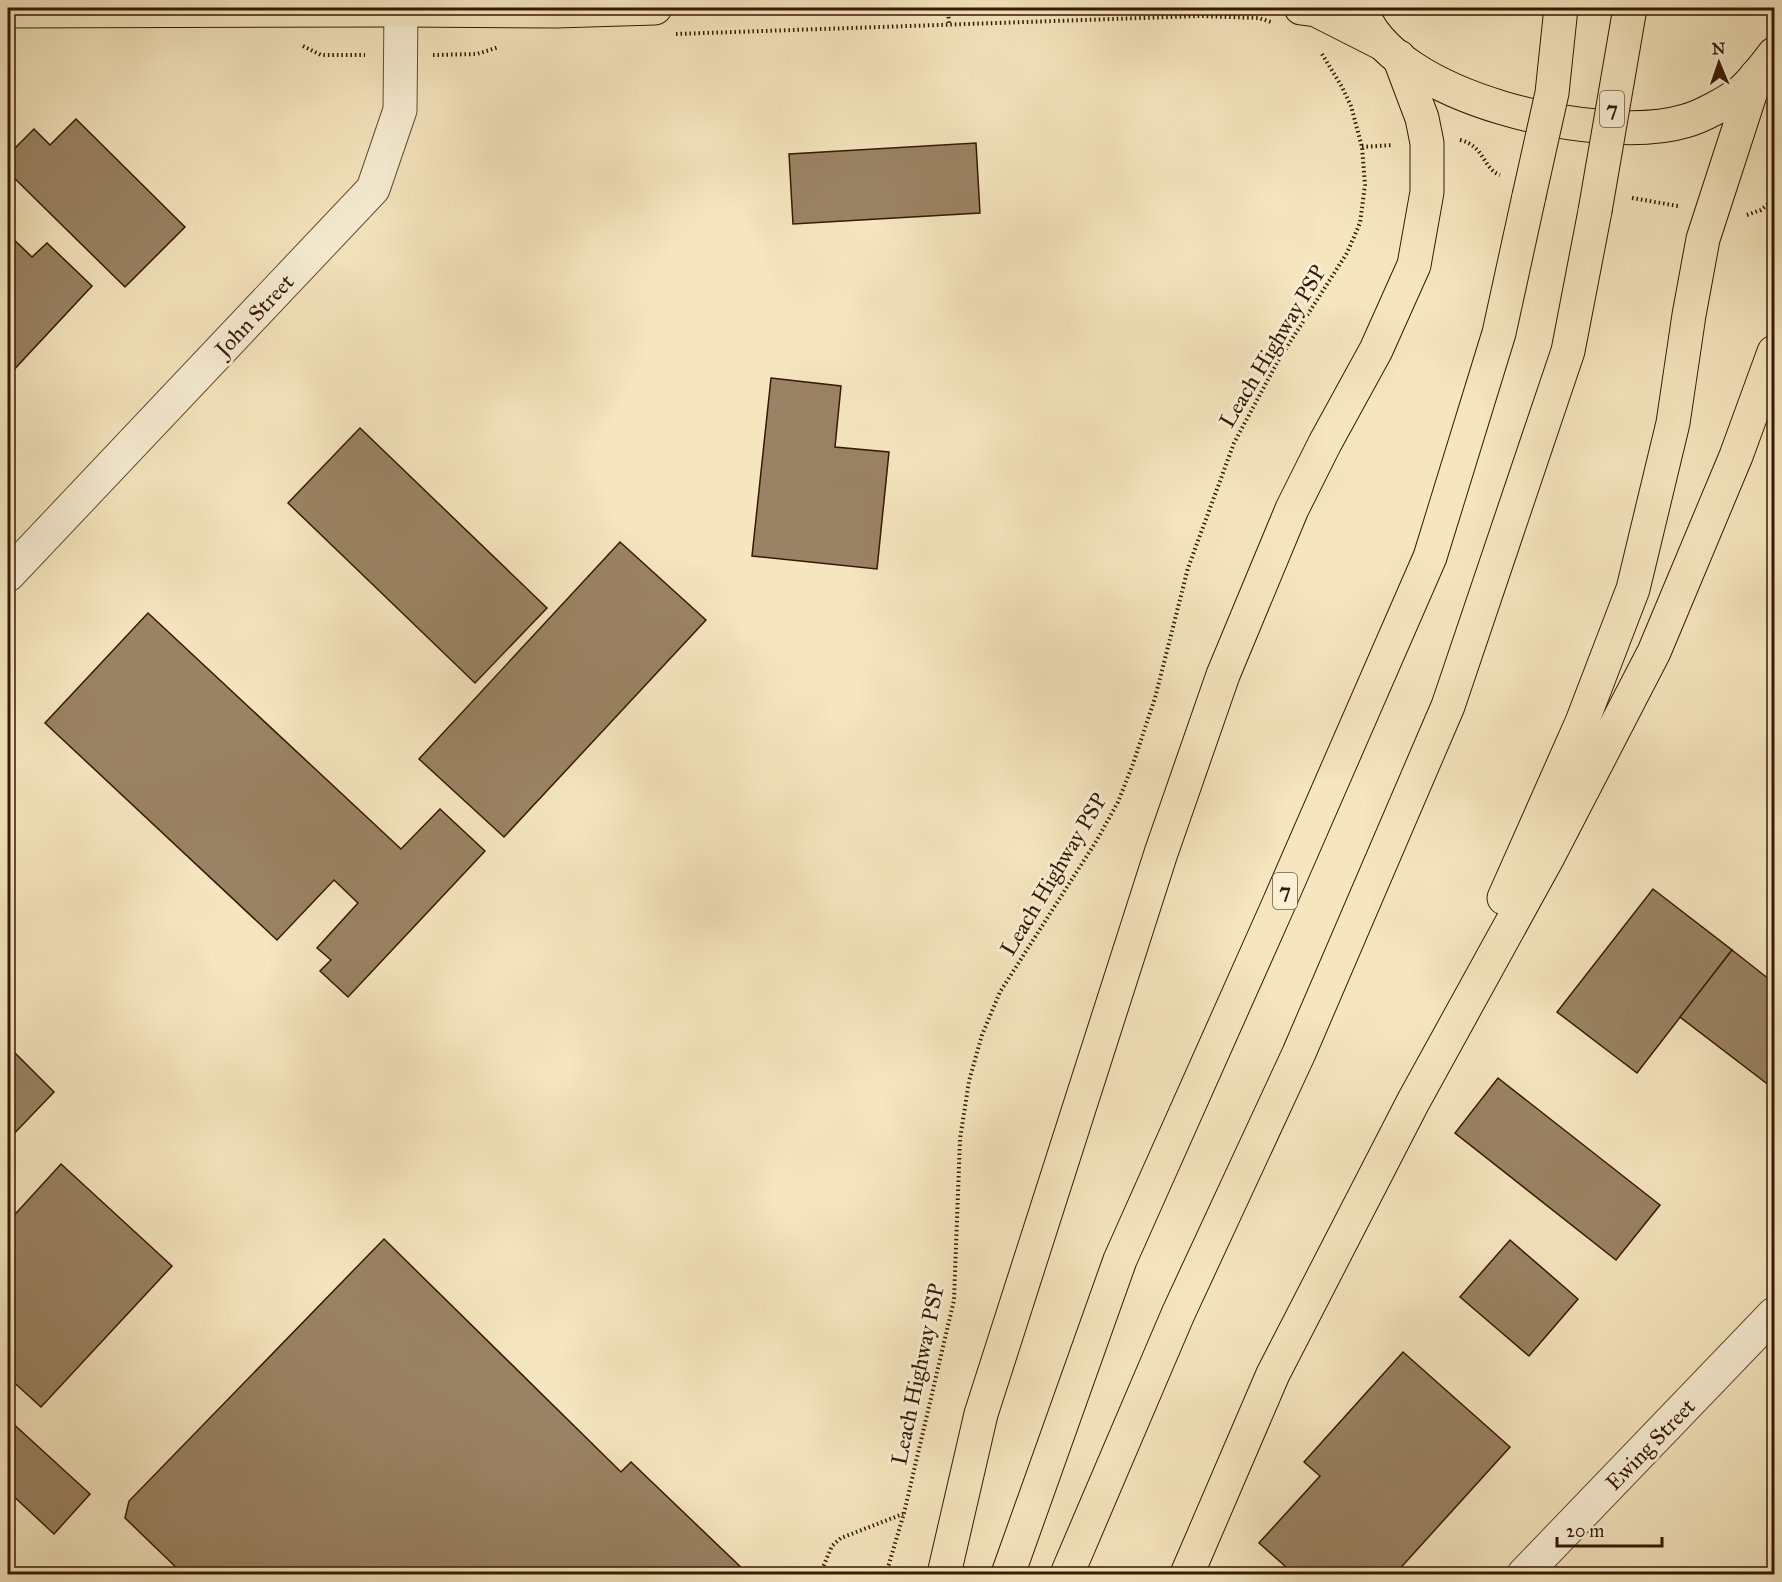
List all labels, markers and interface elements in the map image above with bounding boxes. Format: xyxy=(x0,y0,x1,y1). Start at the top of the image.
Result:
north arrow xyxy=(1689,33,1749,93)
text: N xyxy=(1711,39,1726,58)
road number: 7 xyxy=(1600,91,1624,127)
street label: Leach Highway PSP xyxy=(1213,260,1332,432)
street label: John Street xyxy=(208,268,300,364)
street label: Leach Highway PSP xyxy=(994,788,1113,960)
road number: 7 xyxy=(1273,873,1297,909)
street label: Leach Highway PSP xyxy=(885,1281,950,1467)
street label: Ewing Street xyxy=(1600,1393,1701,1496)
scale bar xyxy=(1557,1510,1662,1548)
text: 20 m xyxy=(1566,1520,1604,1542)

